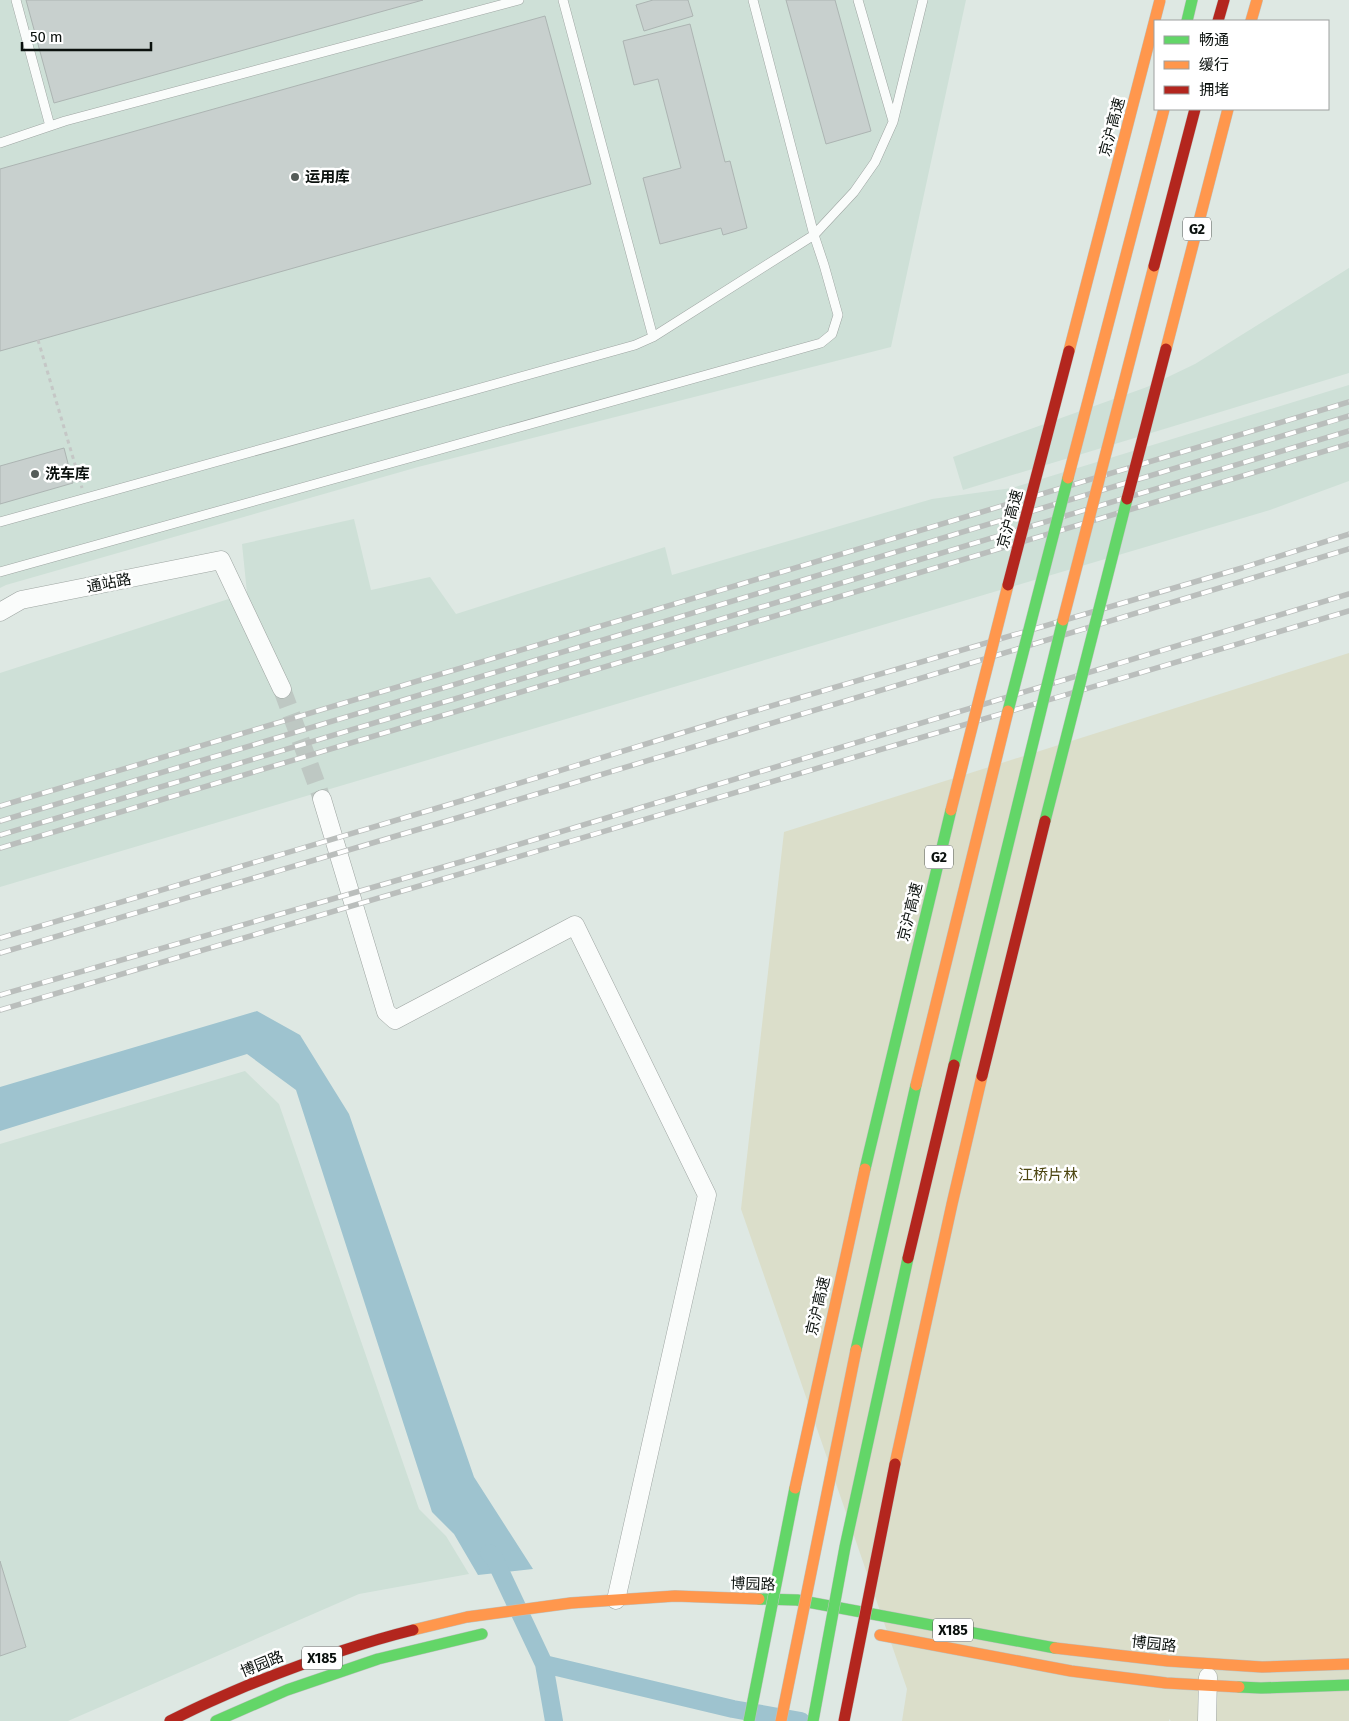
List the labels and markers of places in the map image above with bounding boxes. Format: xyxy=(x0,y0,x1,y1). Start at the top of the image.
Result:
place label: 运用库 xyxy=(305,168,350,186)
marker: 运用库 xyxy=(289,171,301,183)
place label: 洗车库 xyxy=(45,465,90,483)
marker: 洗车库 xyxy=(29,468,41,480)

